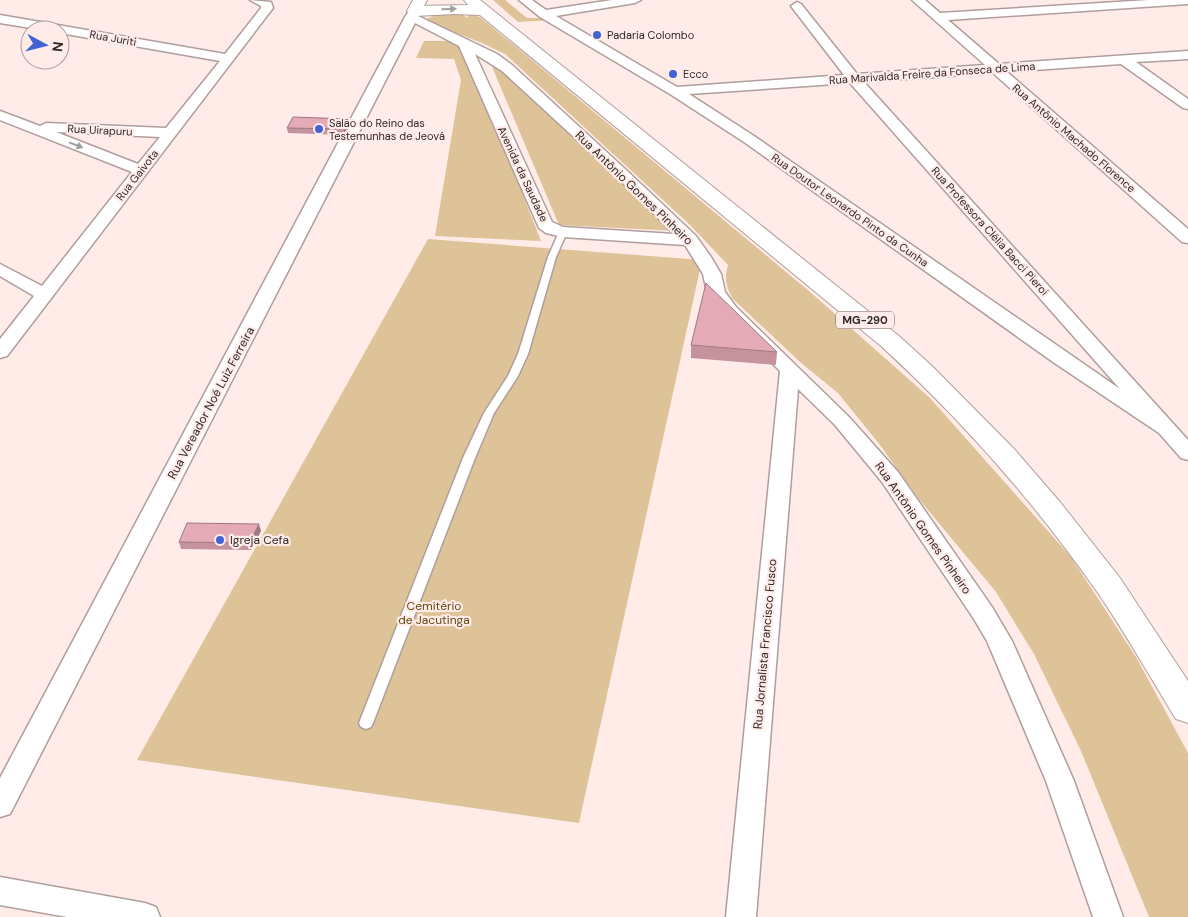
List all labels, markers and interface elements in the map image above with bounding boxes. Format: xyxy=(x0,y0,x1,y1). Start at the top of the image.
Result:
one-way arrow xyxy=(442,5,458,13)
north arrow xyxy=(20,20,70,70)
street label: Rua Juriti xyxy=(89,27,137,49)
place label: Padaria Colombo xyxy=(607,28,694,42)
marker: Padaria Colombo xyxy=(591,29,603,41)
text: N xyxy=(48,40,67,53)
street label: Rua Marivalda Freire da Fonseca de Lima xyxy=(828,59,1036,87)
place label: Ecco xyxy=(683,67,708,81)
marker: Ecco xyxy=(667,68,679,80)
street label: Rua Antônio Machado Florence xyxy=(1010,81,1138,195)
place label: Salão do Reino das Testemunhas de Jeová xyxy=(329,116,445,143)
street label: Rua Uirapuru xyxy=(67,121,133,139)
marker: Salão do Reino das Testemunhas de Jeová xyxy=(313,123,325,135)
street label: Avenida da Saudade xyxy=(495,124,551,224)
street label: Rua Antônio Gomes Pinheiro xyxy=(572,127,696,249)
one-way arrow xyxy=(68,142,83,149)
street label: Rua Gaivota xyxy=(113,147,161,203)
street label: Rua Doutor Leonardo Pinto da Cunha xyxy=(769,150,931,270)
street label: Rua Professora Clélia Bacci Pieroi xyxy=(928,164,1052,298)
road number: MG-290 xyxy=(836,312,894,328)
street label: Rua Vereador Noé Luiz Ferreira xyxy=(164,324,258,482)
street label: Rua Antônio Gomes Pinheiro xyxy=(871,459,975,597)
place label: Igreja Cefa xyxy=(230,532,289,548)
marker: Igreja Cefa xyxy=(214,534,226,546)
street label: Rua Jornalista Francisco Fusco xyxy=(750,558,780,730)
park label: Cemitério de Jacutinga xyxy=(398,598,470,628)

